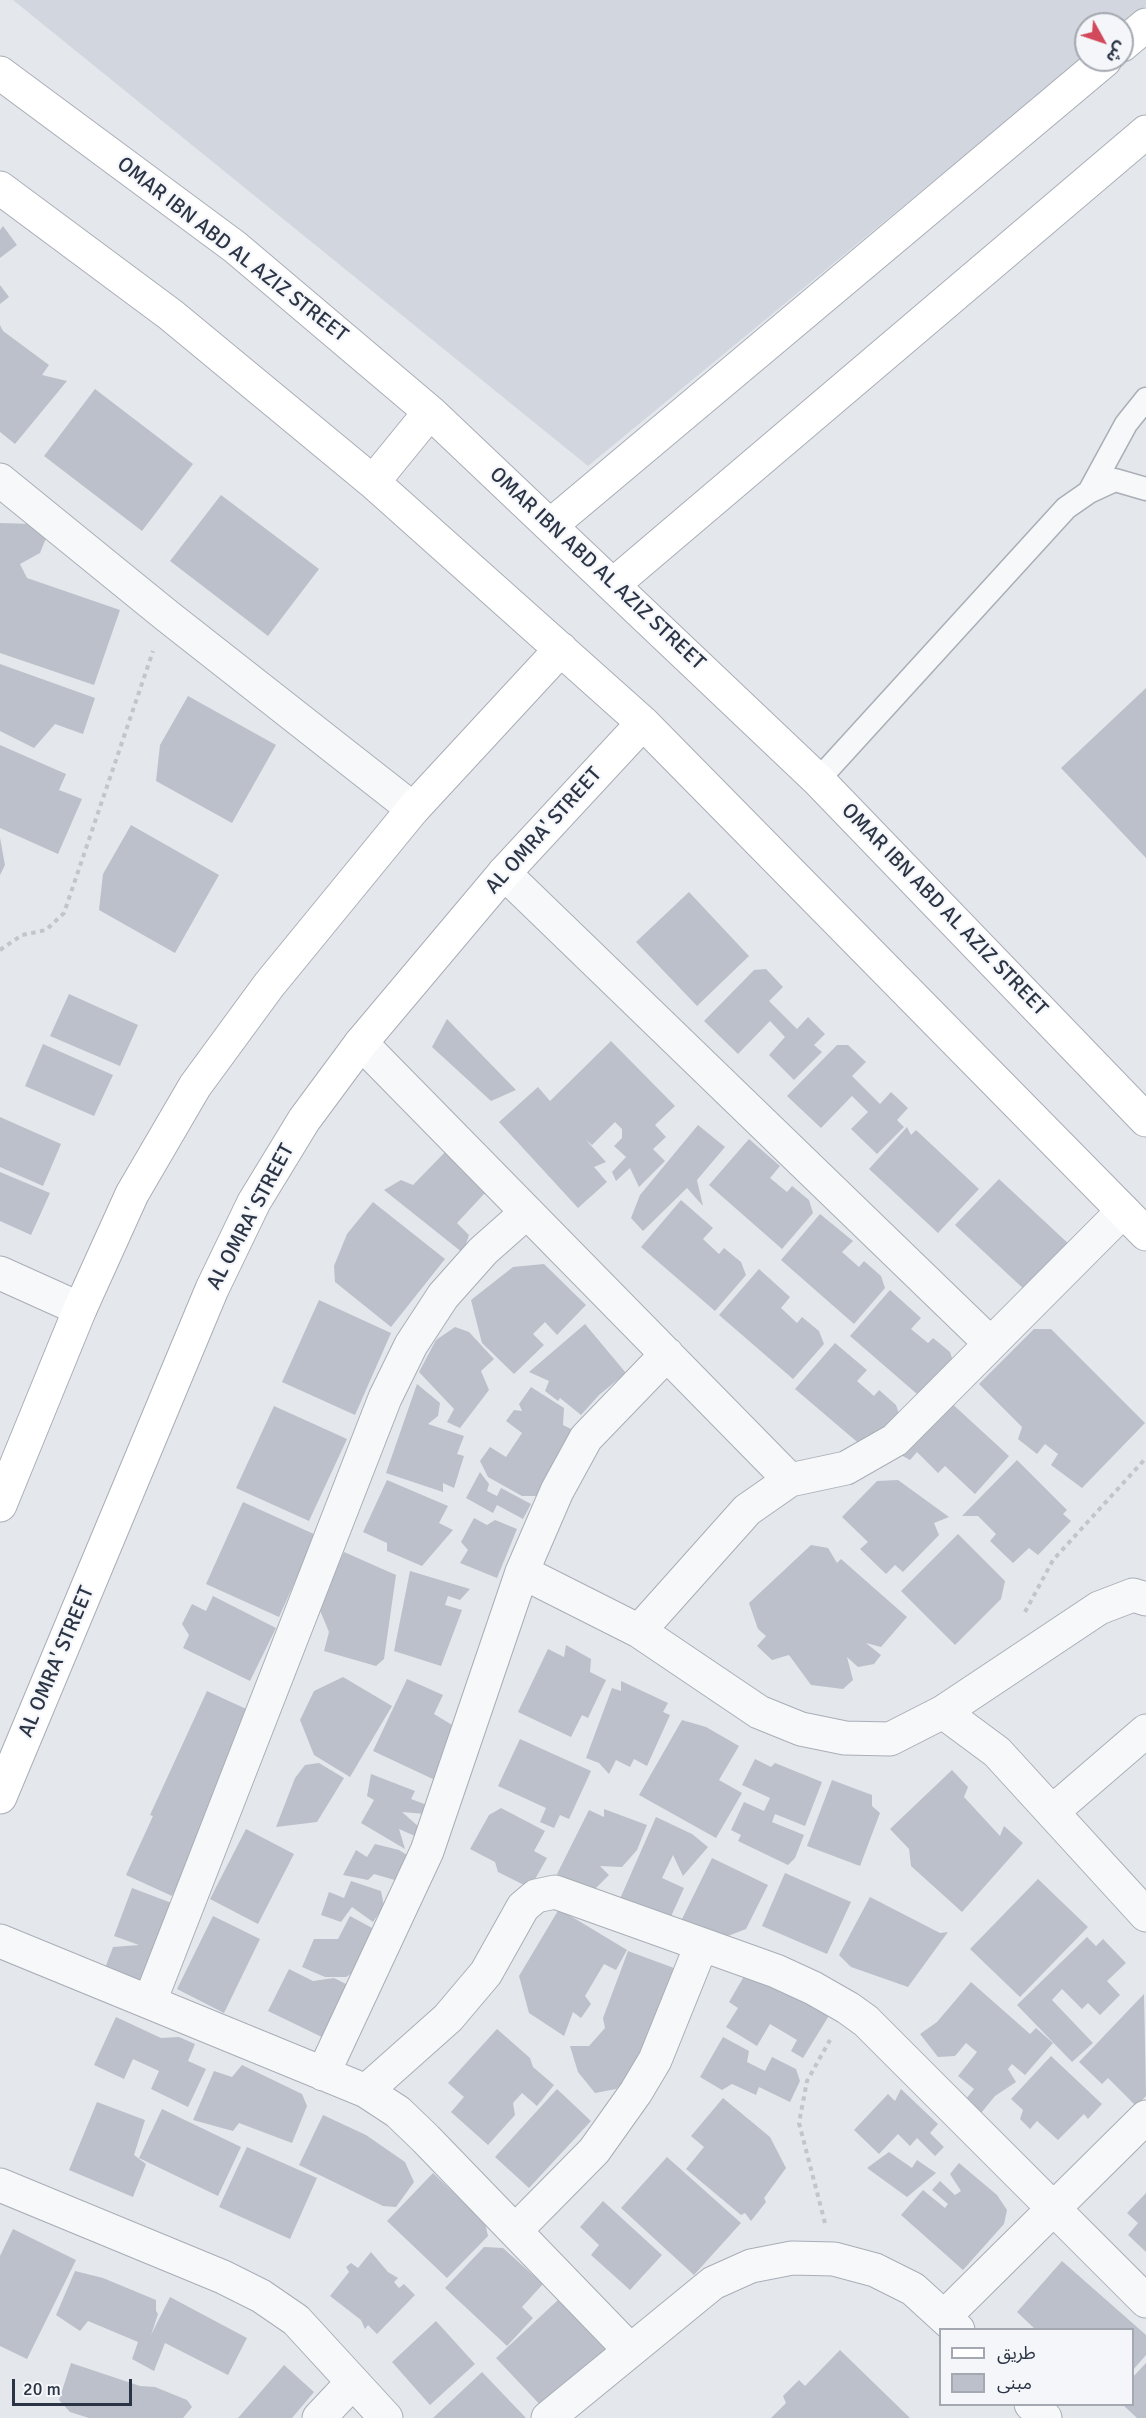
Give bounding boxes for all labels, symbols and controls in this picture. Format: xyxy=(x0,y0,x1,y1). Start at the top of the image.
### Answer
north arrow xyxy=(1074,12,1134,72)
text: ش xyxy=(1102,37,1131,67)
street label: OMAR IBN ABD AL AZIZ STREET xyxy=(112,152,352,348)
street label: OMAR IBN ABD AL AZIZ STREET xyxy=(484,462,710,676)
street label: AL OMRA' STREET xyxy=(481,763,607,899)
street label: OMAR IBN ABD AL AZIZ STREET xyxy=(836,798,1052,1022)
street label: AL OMRA' STREET xyxy=(202,1140,300,1294)
street label: AL OMRA' STREET xyxy=(14,1583,100,1741)
legend xyxy=(939,2328,1134,2406)
text: طريق xyxy=(997,2342,1036,2364)
scale bar xyxy=(15,2367,135,2405)
text: مبنى xyxy=(997,2372,1032,2394)
text: 20 m xyxy=(23,2378,61,2400)

